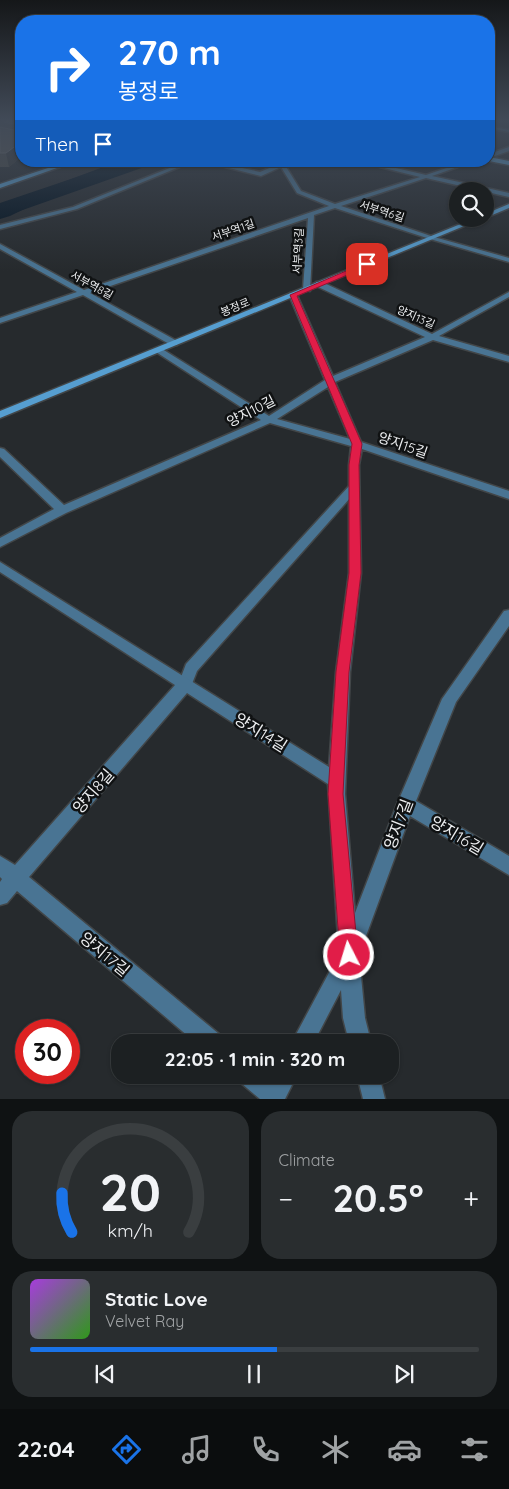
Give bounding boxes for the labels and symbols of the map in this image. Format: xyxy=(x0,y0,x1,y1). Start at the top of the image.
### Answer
street label: 서부역6길 xyxy=(358,197,406,225)
street label: 서부역1길 xyxy=(210,216,256,244)
street label: 서부역3길 xyxy=(290,228,306,274)
pin xyxy=(346,243,388,285)
street label: 서부역8길 xyxy=(68,268,116,302)
street label: 봉정로 xyxy=(218,295,252,319)
street label: 양지13길 xyxy=(395,302,437,332)
street label: 양지10길 xyxy=(224,391,278,431)
street label: 양지15길 xyxy=(376,428,430,462)
street label: 양지14길 xyxy=(231,708,291,756)
street label: 양지8길 xyxy=(68,765,118,817)
street label: 양지7길 xyxy=(379,796,417,852)
street label: 양지16길 xyxy=(427,811,487,859)
street label: 양지17길 xyxy=(76,928,134,980)
position arrow xyxy=(322,928,374,980)
speed limit sign: 30 xyxy=(15,1019,80,1084)

